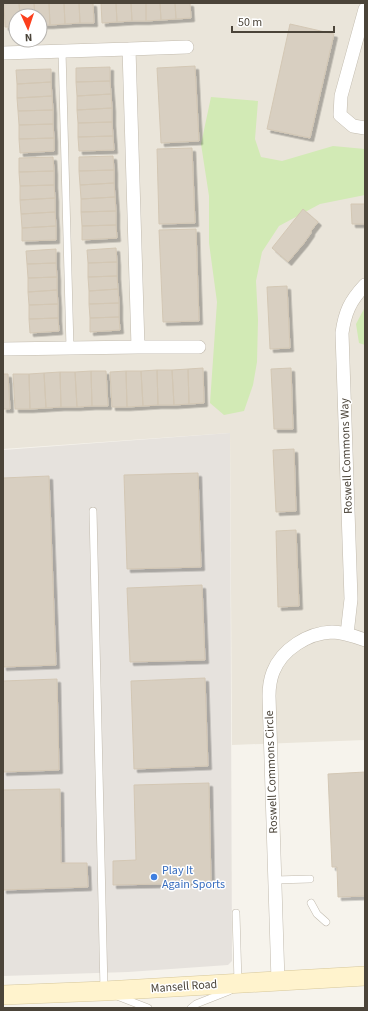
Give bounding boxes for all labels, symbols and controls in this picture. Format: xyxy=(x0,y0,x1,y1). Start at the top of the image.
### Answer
north arrow xyxy=(8,8,48,48)
scale bar xyxy=(232,8,334,34)
text: 50 m xyxy=(238,14,262,31)
text: N xyxy=(24,30,33,45)
street label: Roswell Commons Way xyxy=(336,397,357,514)
street label: Roswell Commons Circle xyxy=(261,710,282,834)
place label: Play It Again Sports xyxy=(162,862,225,893)
marker: Play It Again Sports xyxy=(149,872,159,882)
street label: Mansell Road xyxy=(150,976,218,997)

